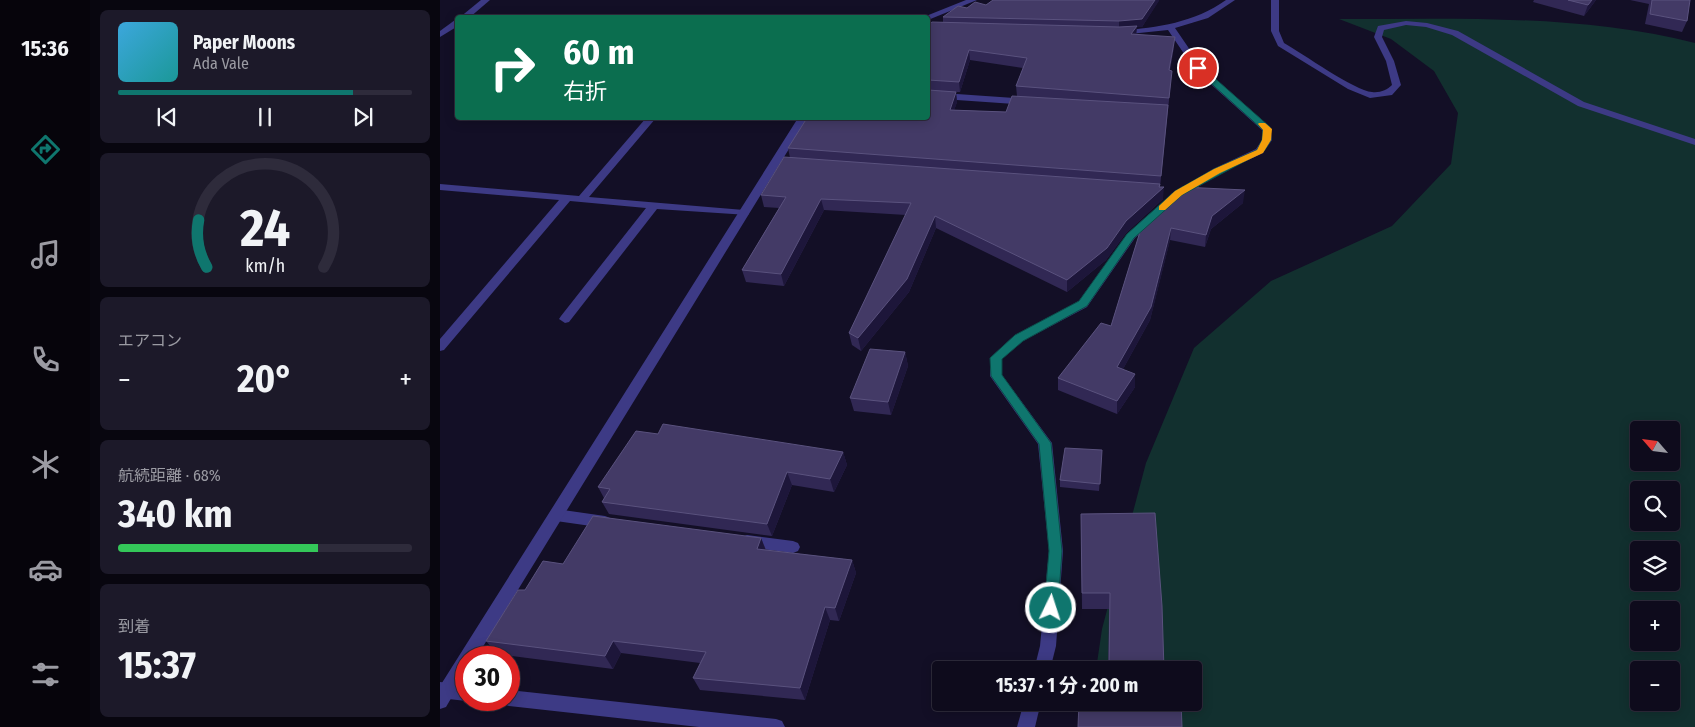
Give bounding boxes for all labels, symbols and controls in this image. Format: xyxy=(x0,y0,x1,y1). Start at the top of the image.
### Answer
text: Paper Moons xyxy=(193,31,295,54)
text: 60 m xyxy=(563,31,634,73)
text: 15:36 xyxy=(21,35,69,62)
icon: right xyxy=(480,35,545,100)
pin xyxy=(1177,47,1219,89)
text: Ada Vale xyxy=(193,54,249,73)
icon: arrive xyxy=(1184,54,1212,82)
text: 右折 xyxy=(563,78,607,105)
icon: previous xyxy=(153,103,181,131)
icon: pause xyxy=(251,103,279,131)
icon: next xyxy=(349,103,377,131)
icon: directions xyxy=(28,132,63,167)
text: 24 xyxy=(239,197,290,260)
icon: music xyxy=(28,237,63,272)
text: km/h xyxy=(245,255,285,277)
text: エアコン xyxy=(118,331,182,350)
icon: phone xyxy=(28,342,63,377)
text: 20° xyxy=(237,356,293,402)
text: − xyxy=(118,363,131,396)
text: + xyxy=(399,363,412,396)
north arrow xyxy=(1630,421,1680,471)
map controls xyxy=(1630,421,1680,711)
icon: climate xyxy=(28,447,63,482)
text: 航続距離 · 68% xyxy=(118,466,221,485)
button: search xyxy=(1630,481,1680,531)
text: 340 km xyxy=(118,491,232,537)
button: layers xyxy=(1630,541,1680,591)
icon: car xyxy=(28,552,63,587)
position arrow xyxy=(1024,581,1076,633)
button: + xyxy=(1630,601,1680,651)
text: 到着 xyxy=(118,617,150,636)
text: 15:37 xyxy=(118,642,196,688)
speed limit sign: 30 xyxy=(455,646,520,711)
icon: filters xyxy=(28,657,63,692)
button: − xyxy=(1630,661,1680,711)
text: 15:37 · 1 分 · 200 m xyxy=(996,674,1138,697)

